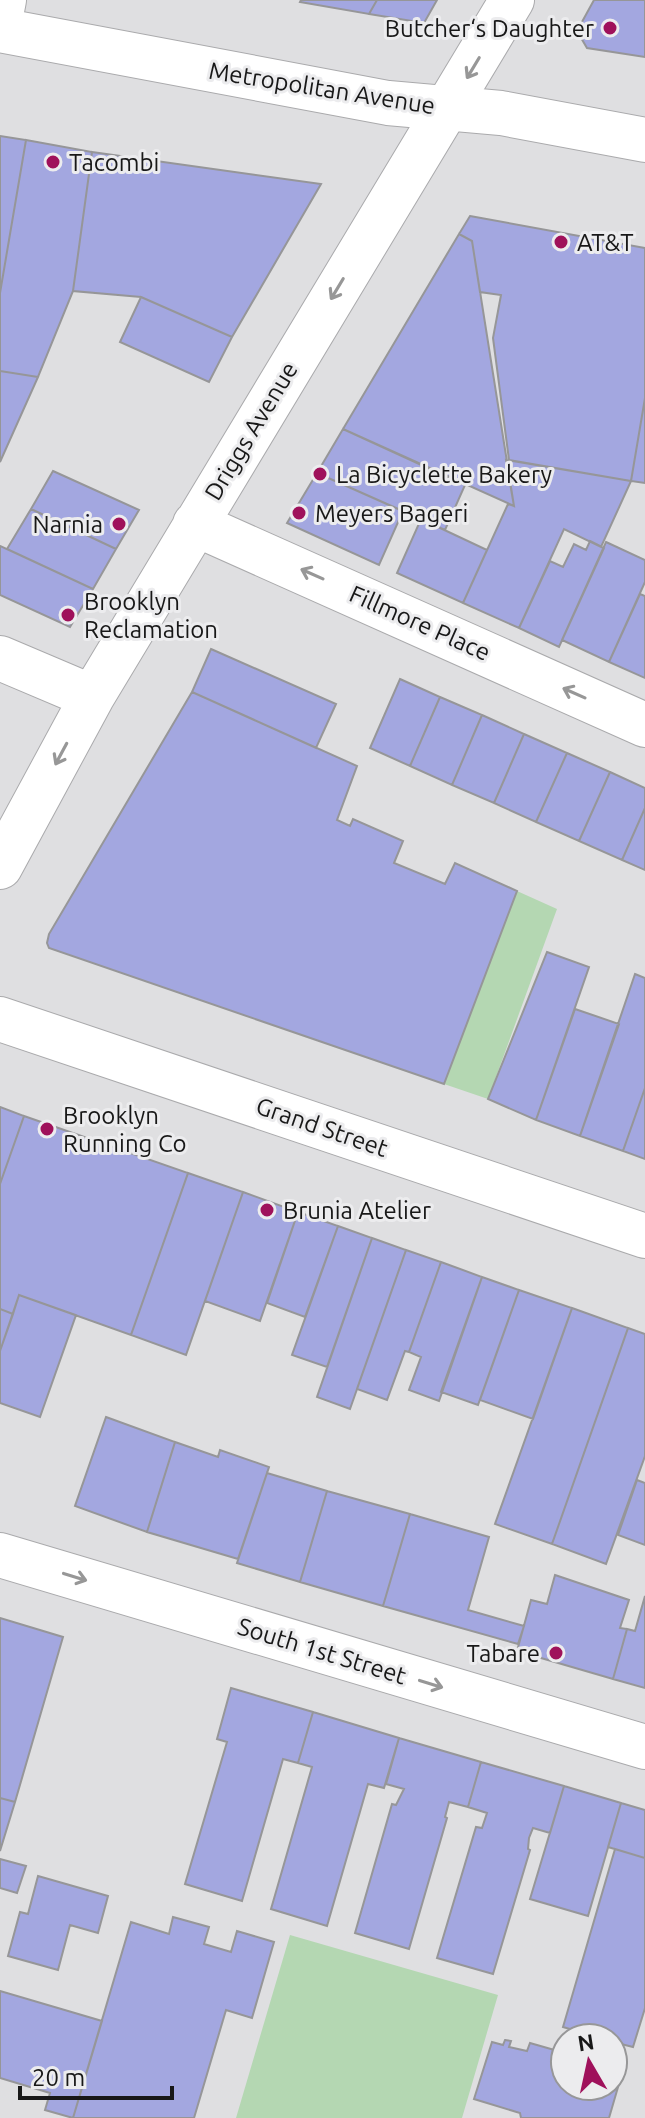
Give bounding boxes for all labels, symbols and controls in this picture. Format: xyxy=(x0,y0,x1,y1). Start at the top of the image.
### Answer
place label: Butcher‘s Daughter xyxy=(385,15,594,42)
marker: Butcher‘s Daughter xyxy=(601,19,619,37)
one-way arrow xyxy=(465,56,481,79)
street label: Metropolitan Avenue xyxy=(207,57,437,119)
place label: Tacombi xyxy=(69,149,159,176)
marker: Tacombi xyxy=(44,153,62,171)
place label: AT&T xyxy=(577,229,634,256)
marker: AT&T xyxy=(552,233,570,251)
one-way arrow xyxy=(329,277,345,300)
street label: Driggs Avenue xyxy=(199,357,303,505)
place label: La Bicyclette Bakery xyxy=(336,461,553,488)
marker: La Bicyclette Bakery xyxy=(311,465,329,483)
place label: Meyers Bageri xyxy=(315,500,468,527)
marker: Meyers Bageri xyxy=(290,504,308,522)
place label: Narnia xyxy=(33,511,103,538)
marker: Narnia xyxy=(110,515,128,533)
one-way arrow xyxy=(300,566,324,581)
street label: Fillmore Place xyxy=(346,580,494,666)
place label: Brooklyn Reclamation xyxy=(84,588,218,643)
marker: Brooklyn Reclamation xyxy=(59,606,77,624)
one-way arrow xyxy=(562,685,586,700)
one-way arrow xyxy=(53,741,69,765)
street label: Grand Street xyxy=(253,1092,392,1162)
place label: Brooklyn Running Co xyxy=(63,1102,187,1157)
marker: Brooklyn Running Co xyxy=(38,1120,56,1138)
place label: Brunia Atelier xyxy=(283,1197,431,1224)
marker: Brunia Atelier xyxy=(258,1201,276,1219)
one-way arrow xyxy=(61,1570,87,1585)
street label: South 1st Street xyxy=(234,1613,410,1690)
place label: Tabare xyxy=(467,1640,540,1667)
marker: Tabare xyxy=(547,1644,565,1662)
one-way arrow xyxy=(418,1677,444,1692)
north arrow xyxy=(549,2022,629,2102)
text: N xyxy=(576,2028,596,2055)
scale bar xyxy=(20,2050,172,2100)
text: 20 m xyxy=(32,2064,85,2091)

